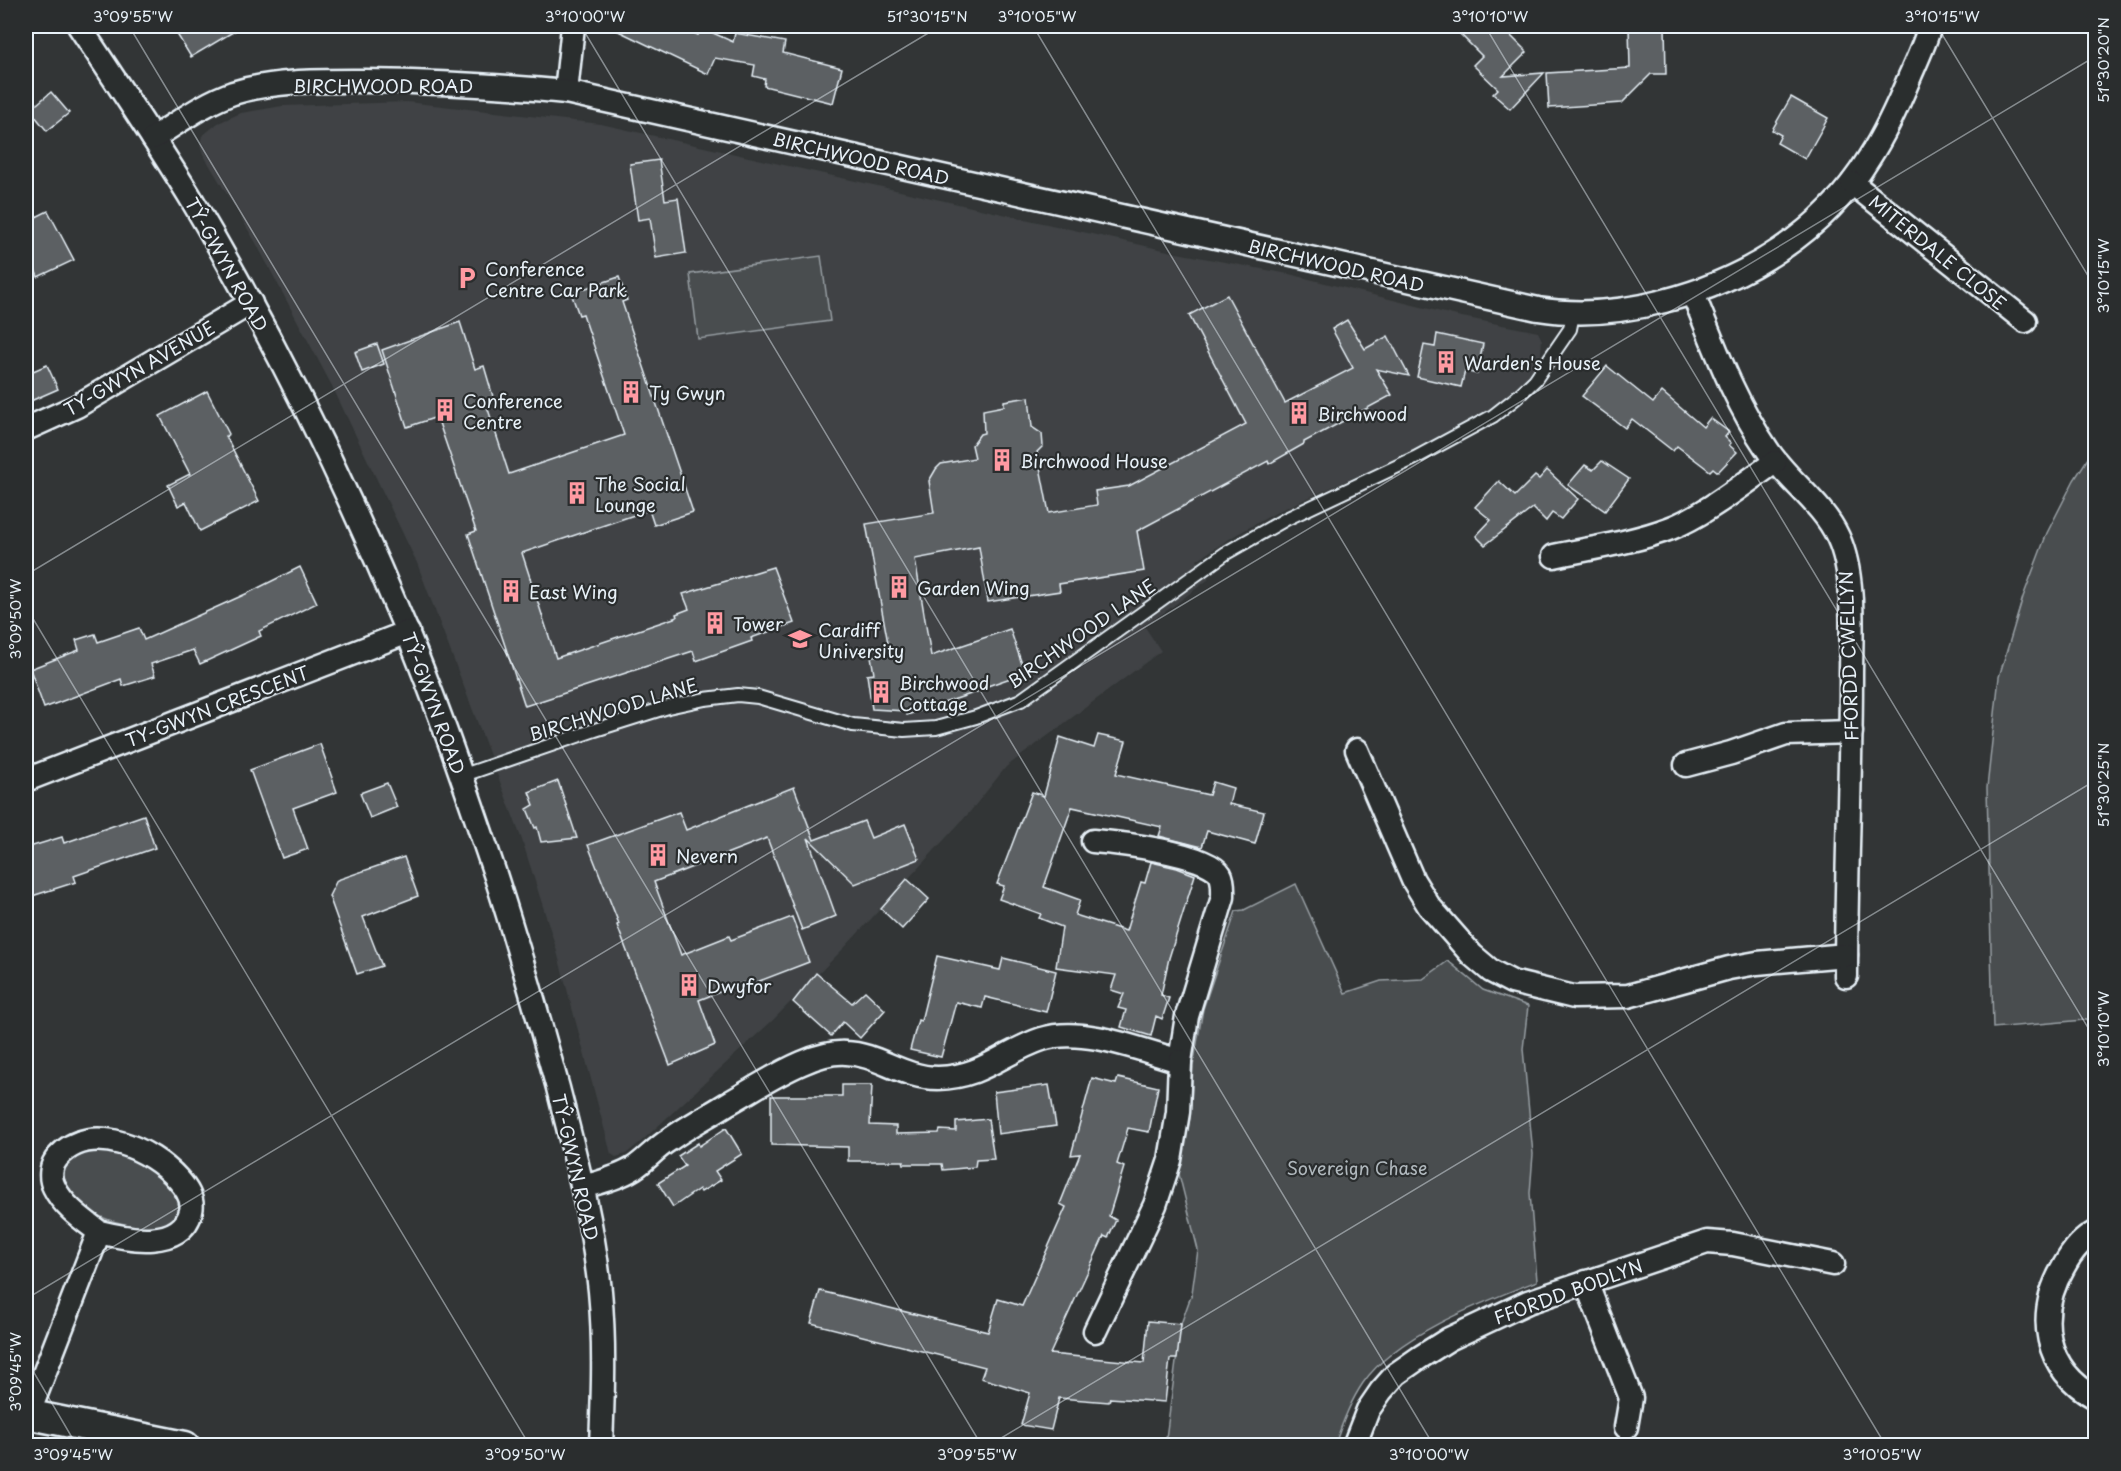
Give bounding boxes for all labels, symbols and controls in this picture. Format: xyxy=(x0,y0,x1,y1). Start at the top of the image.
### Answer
text: 3°09'55"W xyxy=(93,4,174,27)
text: 3°10'00"W xyxy=(545,4,626,27)
text: 51°30'15"N xyxy=(886,4,968,27)
text: 3°10'05"W xyxy=(998,4,1077,27)
text: 3°10'10"W xyxy=(1452,4,1529,27)
text: 3°10'15"W xyxy=(1904,4,1980,27)
text: 51°30'20"N xyxy=(2091,17,2114,103)
street label: BIRCHWOOD ROAD xyxy=(293,72,473,99)
street label: BIRCHWOOD ROAD xyxy=(770,125,952,191)
street label: MITERDALE CLOSE xyxy=(1863,188,2013,316)
street label: TŶ-GWYN ROAD xyxy=(179,192,275,336)
street label: BIRCHWOOD ROAD xyxy=(1245,232,1427,298)
text: 3°10'15"W xyxy=(2091,238,2114,314)
place label: Conference Centre Car Park xyxy=(485,255,627,303)
parking icon: Conference Centre Car Park xyxy=(454,265,480,291)
street label: TY-GWYN AVENUE xyxy=(58,314,220,422)
building icon: Warden's House xyxy=(1433,349,1459,375)
place label: Warden's House xyxy=(1464,349,1601,376)
building icon: Ty Gwyn xyxy=(618,379,644,405)
place label: Ty Gwyn xyxy=(649,379,726,406)
place label: Conference Centre xyxy=(463,387,563,435)
building icon: Conference Centre xyxy=(432,397,458,423)
building icon: Birchwood xyxy=(1286,400,1312,426)
place label: Birchwood xyxy=(1317,400,1407,427)
building icon: Birchwood House xyxy=(989,447,1015,473)
place label: Birchwood House xyxy=(1020,447,1168,474)
place label: The Social Lounge xyxy=(595,470,686,518)
building icon: The Social Lounge xyxy=(564,480,590,506)
street label: FFORDD CWELLYN xyxy=(1832,570,1864,742)
street label: BIRCHWOOD LANE xyxy=(1001,572,1161,694)
building icon: Garden Wing xyxy=(886,574,912,600)
place label: Garden Wing xyxy=(917,574,1030,601)
text: 3°09'50"W xyxy=(3,578,26,659)
building icon: East Wing xyxy=(498,578,524,604)
place label: East Wing xyxy=(529,578,618,605)
building icon: Tower xyxy=(702,610,728,636)
place label: Tower xyxy=(733,610,784,637)
place label: Cardiff University xyxy=(818,616,904,664)
school or university icon: Cardiff University xyxy=(787,626,813,652)
street label: TŶ-GWYN ROAD xyxy=(396,628,472,778)
street label: TY-GWYN CRESCENT xyxy=(121,658,313,753)
place label: Birchwood Cottage xyxy=(899,669,989,717)
street label: BIRCHWOOD LANE xyxy=(525,670,701,748)
building icon: Birchwood Cottage xyxy=(868,679,894,705)
text: 51°30'25"N xyxy=(2091,743,2114,827)
building icon: Nevern xyxy=(645,842,671,868)
place label: Nevern xyxy=(676,842,738,869)
building icon: Dwyfor xyxy=(676,972,702,998)
place label: Dwyfor xyxy=(707,972,772,999)
text: 3°10'10"W xyxy=(2091,990,2114,1067)
street label: TŶ-GWYN ROAD xyxy=(546,1091,606,1243)
park label: Sovereign Chase xyxy=(1286,1154,1428,1181)
street label: FFORDD BODLYN xyxy=(1490,1252,1646,1330)
text: 3°09'45"W xyxy=(3,1332,26,1412)
text: 3°09'45"W xyxy=(33,1442,113,1465)
text: 3°09'50"W xyxy=(485,1442,566,1465)
text: 3°09'55"W xyxy=(937,1442,1018,1465)
text: 3°10'00"W xyxy=(1389,1442,1470,1465)
text: 3°10'05"W xyxy=(1843,1442,1922,1465)

